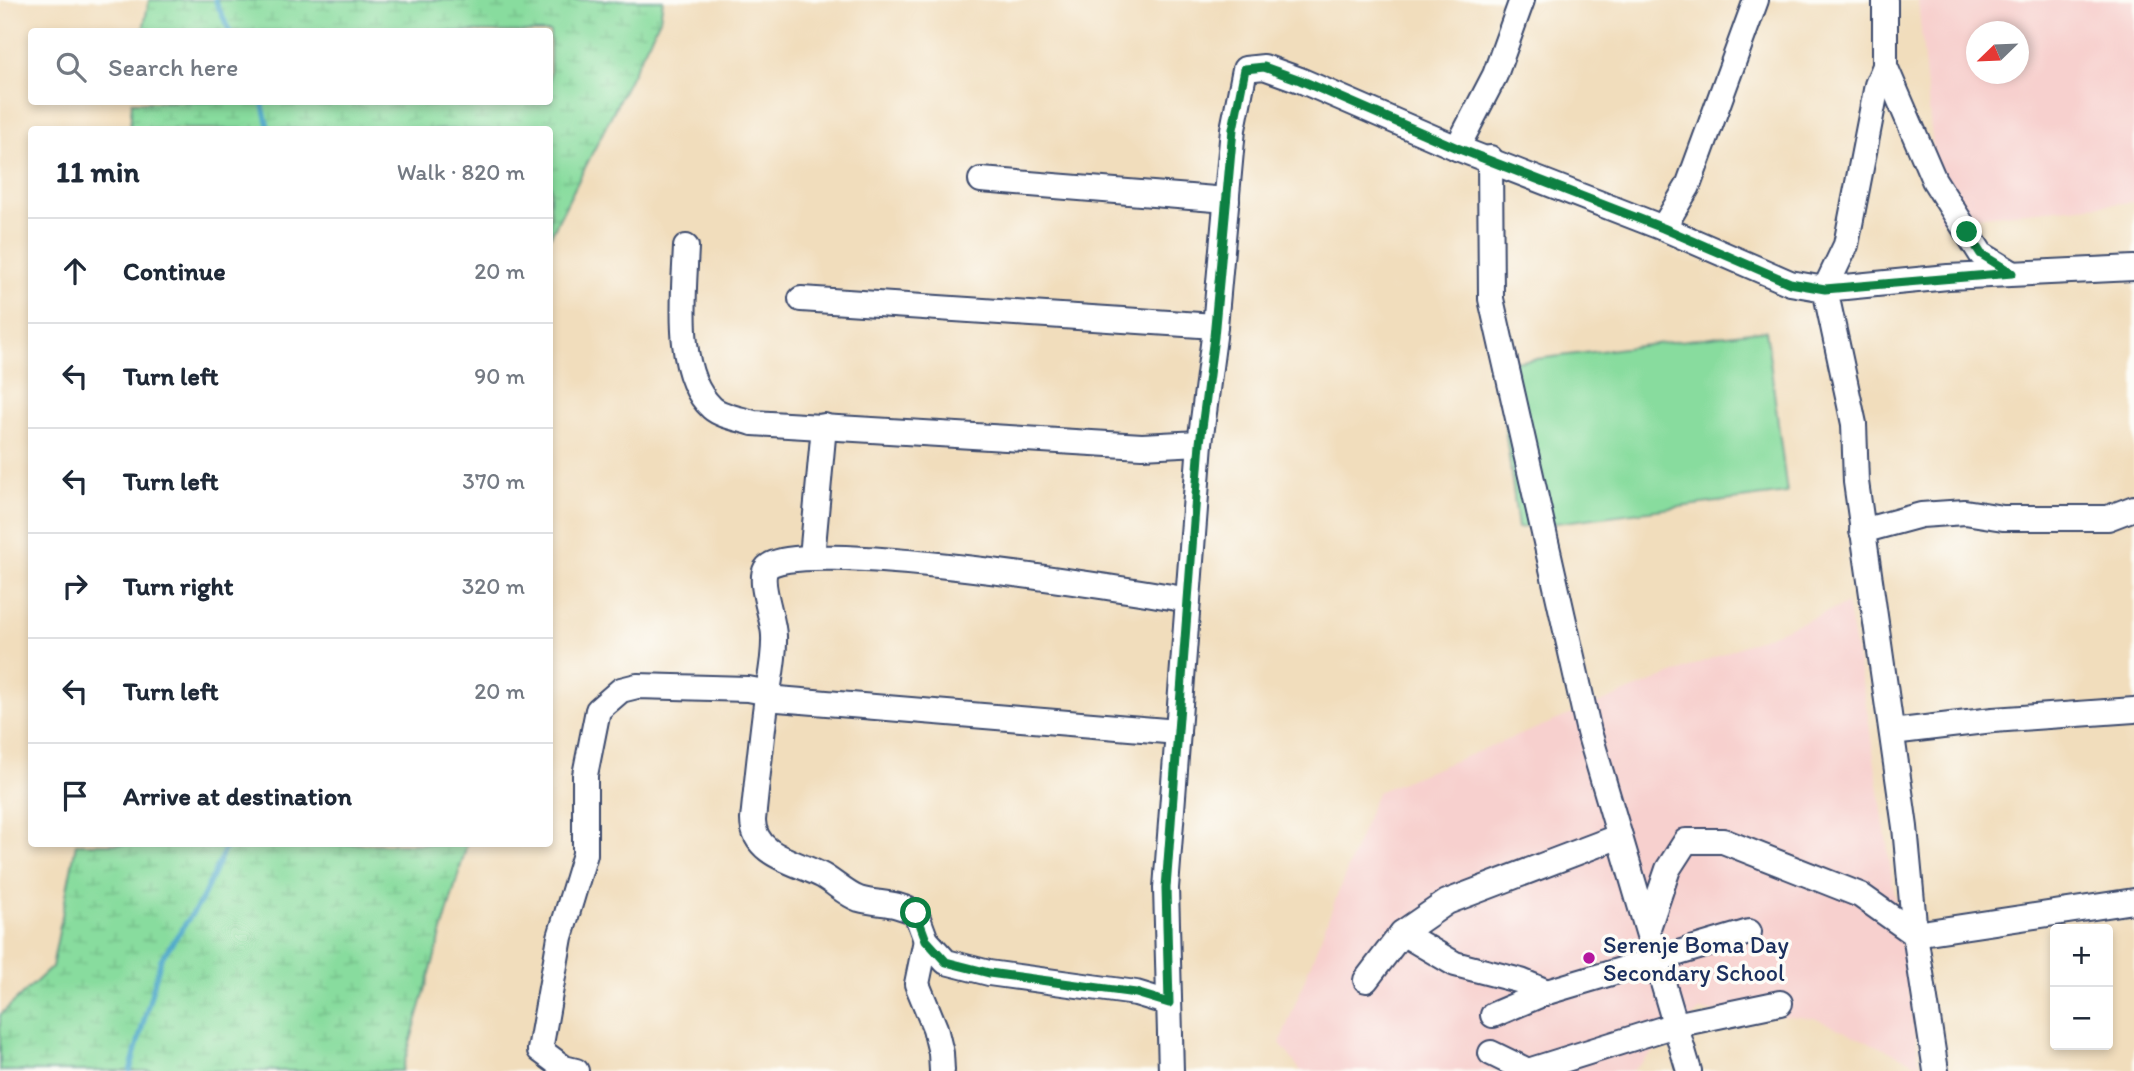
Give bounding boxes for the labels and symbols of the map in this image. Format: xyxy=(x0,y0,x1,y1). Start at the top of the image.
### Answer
north arrow xyxy=(1966,21,2029,84)
route end xyxy=(1951,216,1982,247)
route start xyxy=(900,897,931,928)
place label: Serenje Boma Day Secondary School xyxy=(1603,930,1789,987)
marker: Serenje Boma Day Secondary School xyxy=(1581,950,1597,966)

